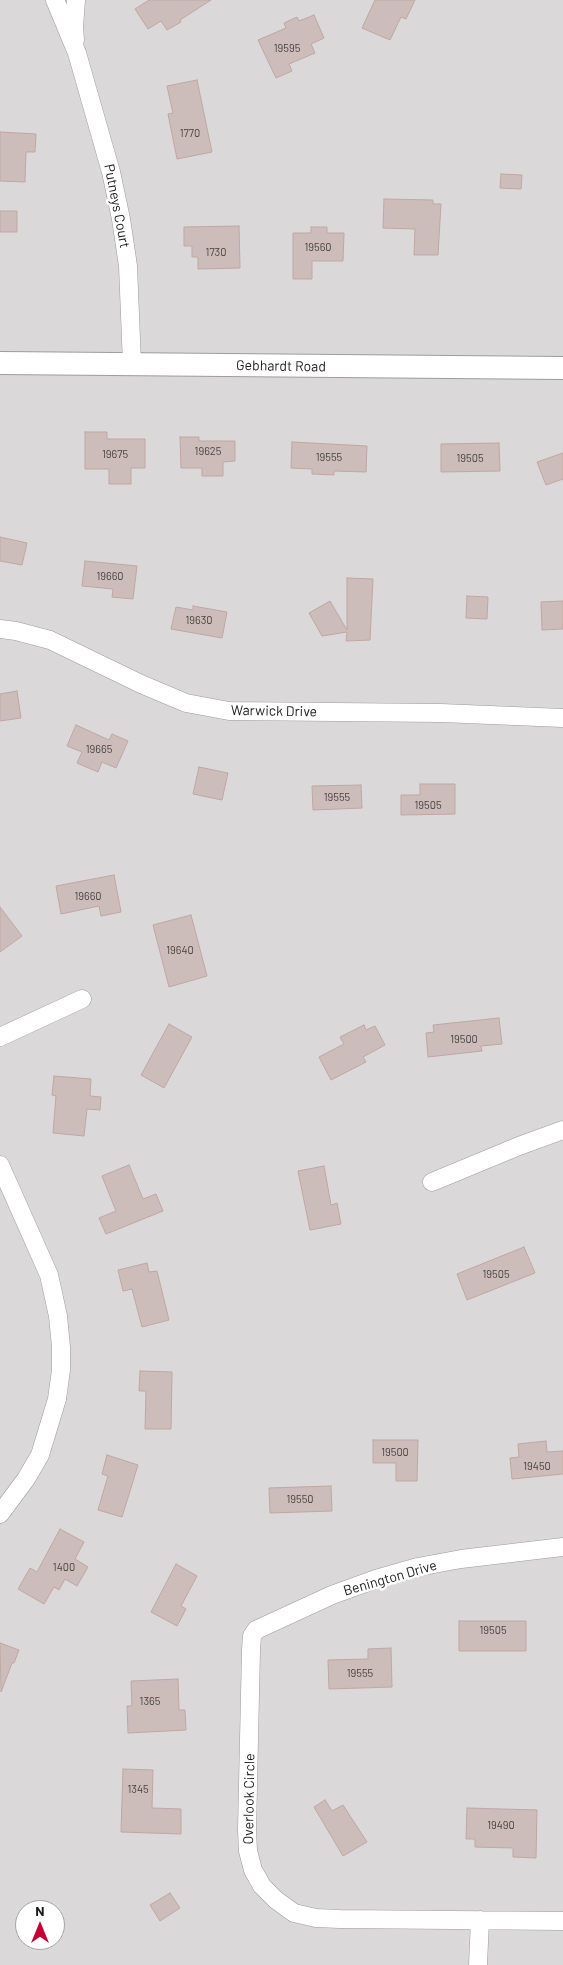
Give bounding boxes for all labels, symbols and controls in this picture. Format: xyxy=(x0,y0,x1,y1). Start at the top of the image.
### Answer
house number: 19595 xyxy=(274,41,300,55)
house number: 1770 xyxy=(180,126,200,140)
street label: Putneys Court xyxy=(101,163,133,249)
house number: 19560 xyxy=(304,240,332,254)
house number: 1730 xyxy=(206,245,226,259)
street label: Gebhardt Road xyxy=(236,357,326,375)
house number: 19625 xyxy=(195,444,221,458)
house number: 19675 xyxy=(102,447,128,461)
house number: 19555 xyxy=(316,450,342,464)
house number: 19505 xyxy=(456,451,484,465)
house number: 19660 xyxy=(96,569,124,583)
house number: 19630 xyxy=(185,613,213,627)
street label: Warwick Drive xyxy=(231,702,317,720)
house number: 19665 xyxy=(86,742,112,756)
house number: 19555 xyxy=(324,790,350,804)
house number: 19505 xyxy=(414,798,442,812)
house number: 19660 xyxy=(74,889,102,903)
house number: 19640 xyxy=(166,943,194,957)
house number: 19500 xyxy=(450,1032,478,1046)
house number: 19505 xyxy=(482,1267,510,1281)
house number: 19500 xyxy=(381,1445,409,1459)
house number: 19450 xyxy=(523,1459,551,1473)
house number: 19550 xyxy=(286,1492,314,1506)
street label: Benington Drive xyxy=(341,1557,439,1599)
house number: 1400 xyxy=(53,1560,75,1574)
house number: 19505 xyxy=(479,1623,507,1637)
house number: 19555 xyxy=(347,1666,373,1680)
house number: 1365 xyxy=(140,1694,160,1708)
street label: Overlook Circle xyxy=(240,1753,258,1845)
house number: 1345 xyxy=(127,1782,149,1796)
house number: 19490 xyxy=(487,1818,515,1832)
north arrow xyxy=(15,1900,65,1950)
text: N xyxy=(35,1902,45,1919)

